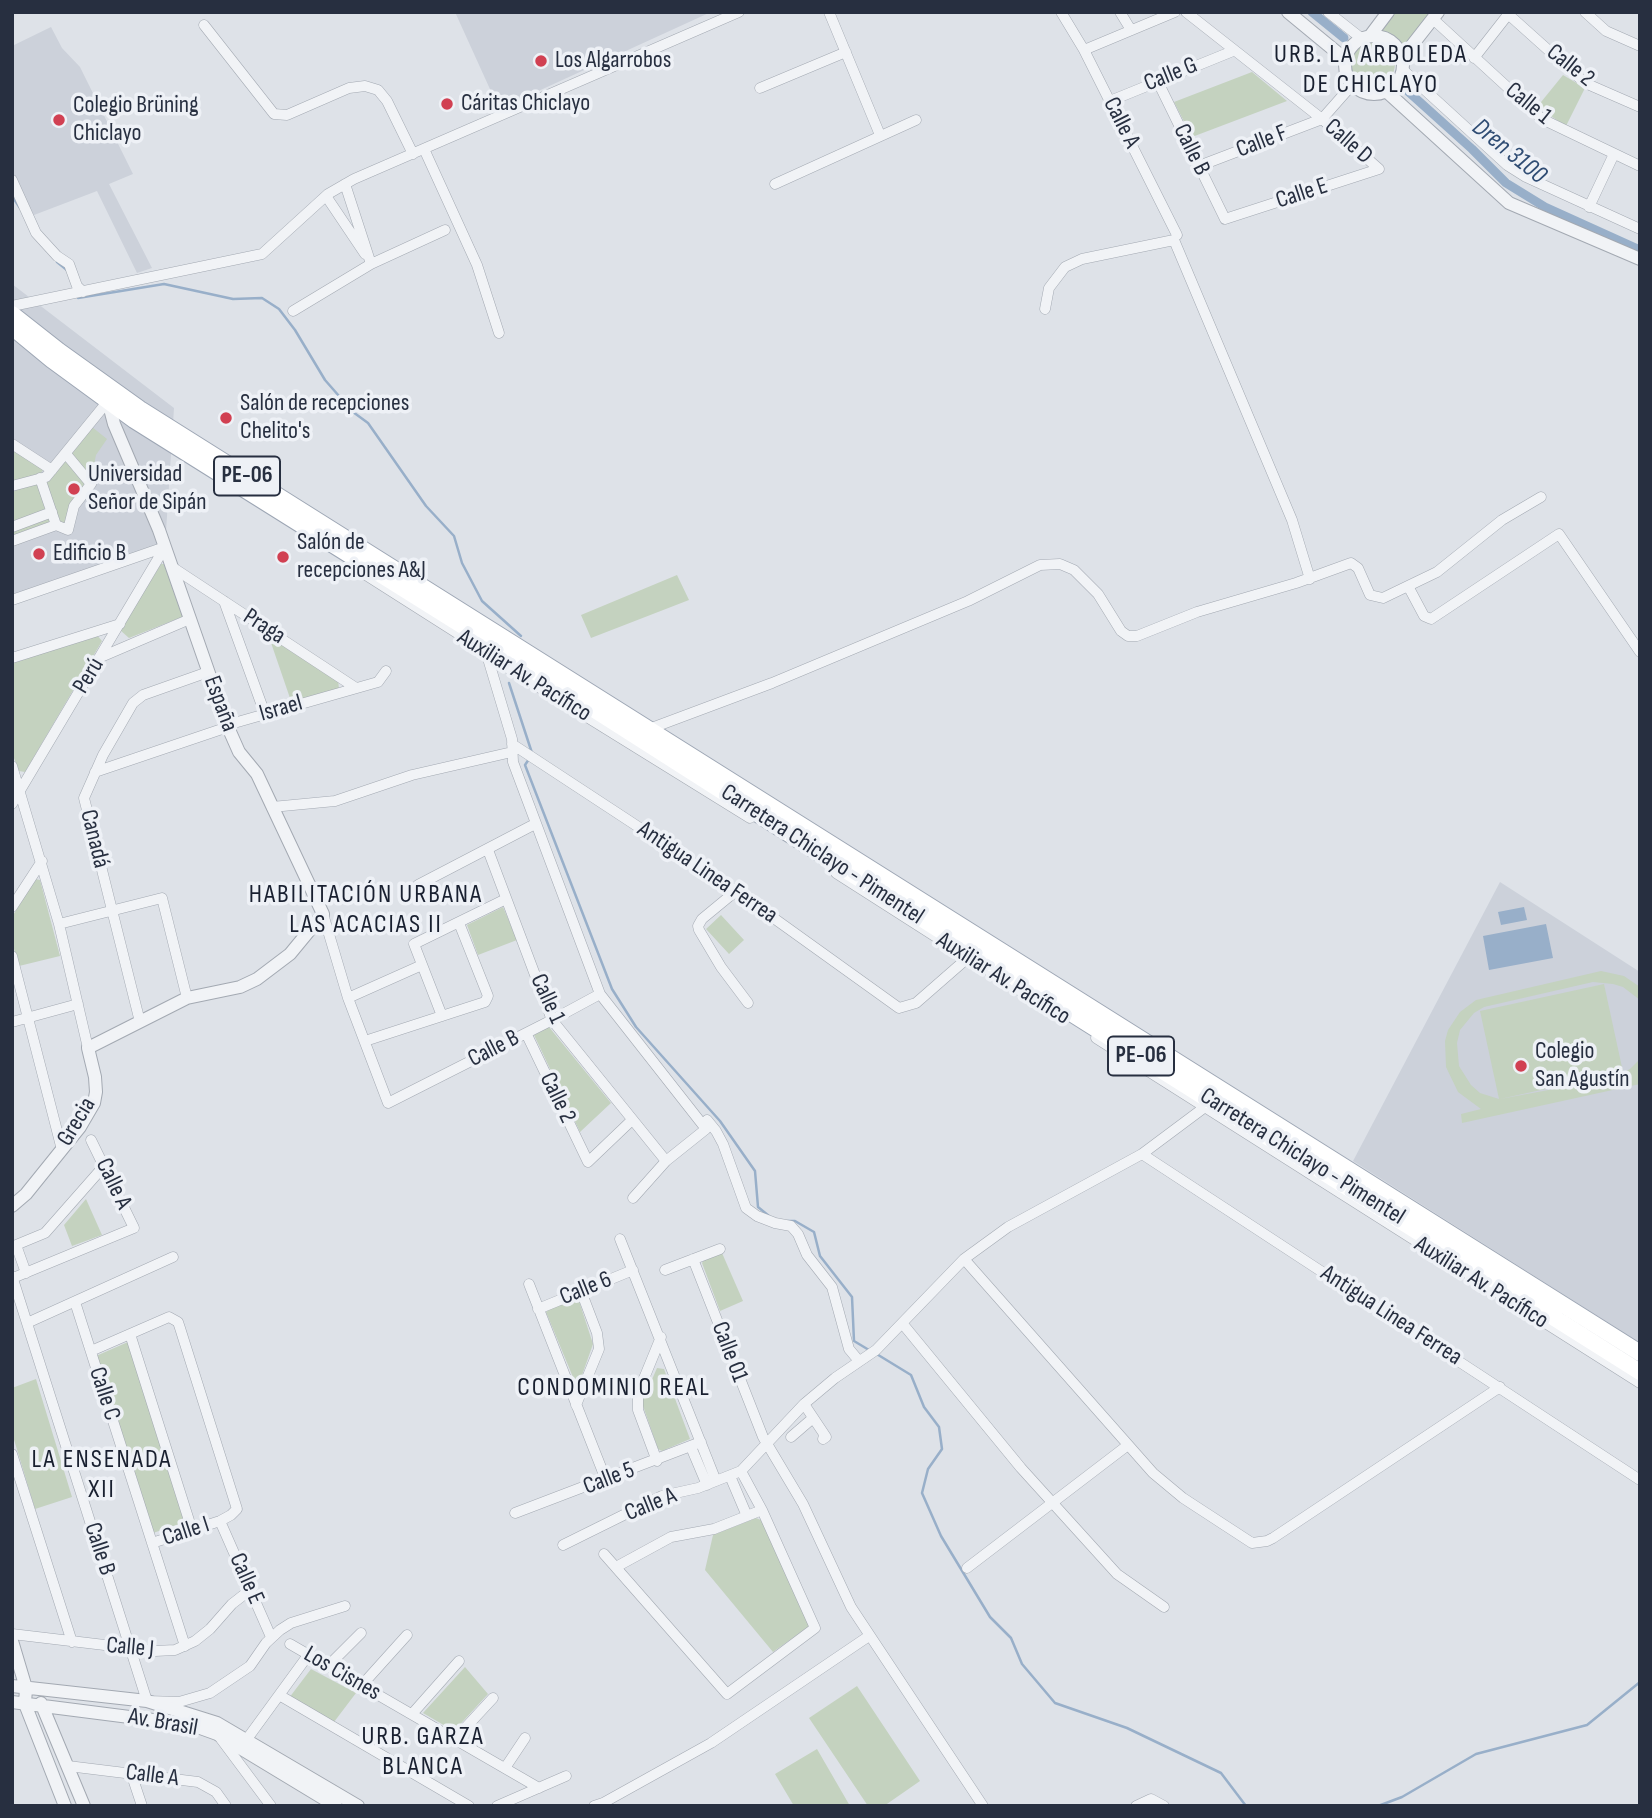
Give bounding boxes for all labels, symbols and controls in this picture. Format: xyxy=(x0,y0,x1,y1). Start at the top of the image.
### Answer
street label: Calle 2 xyxy=(1540,38,1600,94)
district label: URB. LA ARBOLEDA DE CHICLAYO xyxy=(1276,39,1466,100)
place label: Los Algarrobos xyxy=(555,47,671,75)
street label: Calle G xyxy=(1140,51,1202,99)
marker: Los Algarrobos xyxy=(533,53,549,69)
street label: Calle 1 xyxy=(1499,77,1557,131)
place label: Cáritas Chiclayo xyxy=(461,90,590,118)
place label: Colegio Brüning Chiclayo xyxy=(73,92,198,148)
street label: Calle A xyxy=(1096,93,1146,153)
marker: Cáritas Chiclayo xyxy=(439,96,455,112)
marker: Colegio Brüning Chiclayo xyxy=(51,112,67,128)
water label: Dren 3100 xyxy=(1465,112,1553,192)
street label: Calle D xyxy=(1318,113,1378,171)
street label: Calle F xyxy=(1232,119,1292,165)
street label: Calle B xyxy=(1166,120,1216,180)
street label: Calle E xyxy=(1272,172,1332,216)
place label: Salón de recepciones Chelito's xyxy=(240,390,409,446)
marker: Salón de recepciones Chelito's xyxy=(218,410,234,426)
road number: PE-06 xyxy=(214,456,280,496)
place label: Universidad Señor de Sipán xyxy=(88,461,206,517)
marker: Universidad Señor de Sipán xyxy=(66,481,82,497)
place label: Salón de recepciones A&J xyxy=(297,529,426,585)
place label: Edificio B xyxy=(53,540,126,568)
marker: Edificio B xyxy=(31,546,47,562)
marker: Salón de recepciones A&J xyxy=(275,549,291,565)
street label: Praga xyxy=(238,603,290,651)
street label: Auxiliar Av. Pacífico xyxy=(452,623,596,729)
street label: Perú xyxy=(67,653,111,699)
street label: España xyxy=(197,672,243,736)
street label: Israel xyxy=(256,689,306,729)
street label: Carretera Chiclayo - Pimentel xyxy=(715,779,929,931)
street label: Canadá xyxy=(73,807,115,871)
street label: Antigua Linea Ferrea xyxy=(632,816,782,930)
district label: HABILITACIÓN URBANA LAS ACACIAS II xyxy=(251,879,481,940)
street label: Auxiliar Av. Pacífico xyxy=(931,926,1075,1032)
street label: Calle 1 xyxy=(523,970,571,1028)
street label: Calle B xyxy=(464,1024,524,1074)
road number: PE-06 xyxy=(1108,1036,1174,1076)
place label: Colegio San Agustín xyxy=(1535,1038,1629,1094)
marker: Colegio San Agustín xyxy=(1513,1058,1529,1074)
street label: Calle 2 xyxy=(532,1068,582,1128)
street label: Carretera Chiclayo - Pimentel xyxy=(1194,1082,1410,1232)
street label: Grecia xyxy=(51,1093,103,1151)
street label: Calle A xyxy=(88,1154,138,1214)
street label: Auxiliar Av. Pacífico xyxy=(1409,1230,1553,1336)
street label: Antigua Linea Ferrea xyxy=(1315,1260,1467,1372)
street label: Calle 6 xyxy=(556,1266,616,1312)
street label: Calle 01 xyxy=(704,1318,754,1386)
street label: Calle C xyxy=(82,1364,126,1424)
district label: CONDOMINIO REAL xyxy=(519,1372,709,1404)
district label: LA ENSENADA XII xyxy=(33,1444,171,1506)
street label: Calle 5 xyxy=(579,1456,639,1502)
street label: Calle A xyxy=(621,1482,681,1528)
street label: Calle I xyxy=(159,1511,213,1553)
street label: Calle B xyxy=(77,1519,121,1579)
street label: Calle E xyxy=(222,1549,270,1609)
street label: Calle J xyxy=(105,1632,155,1664)
street label: Los Cisnes xyxy=(298,1640,386,1708)
street label: Av. Brasil xyxy=(126,1703,200,1743)
district label: URB. GARZA BLANCA xyxy=(363,1721,483,1782)
street label: Calle A xyxy=(124,1758,180,1794)

